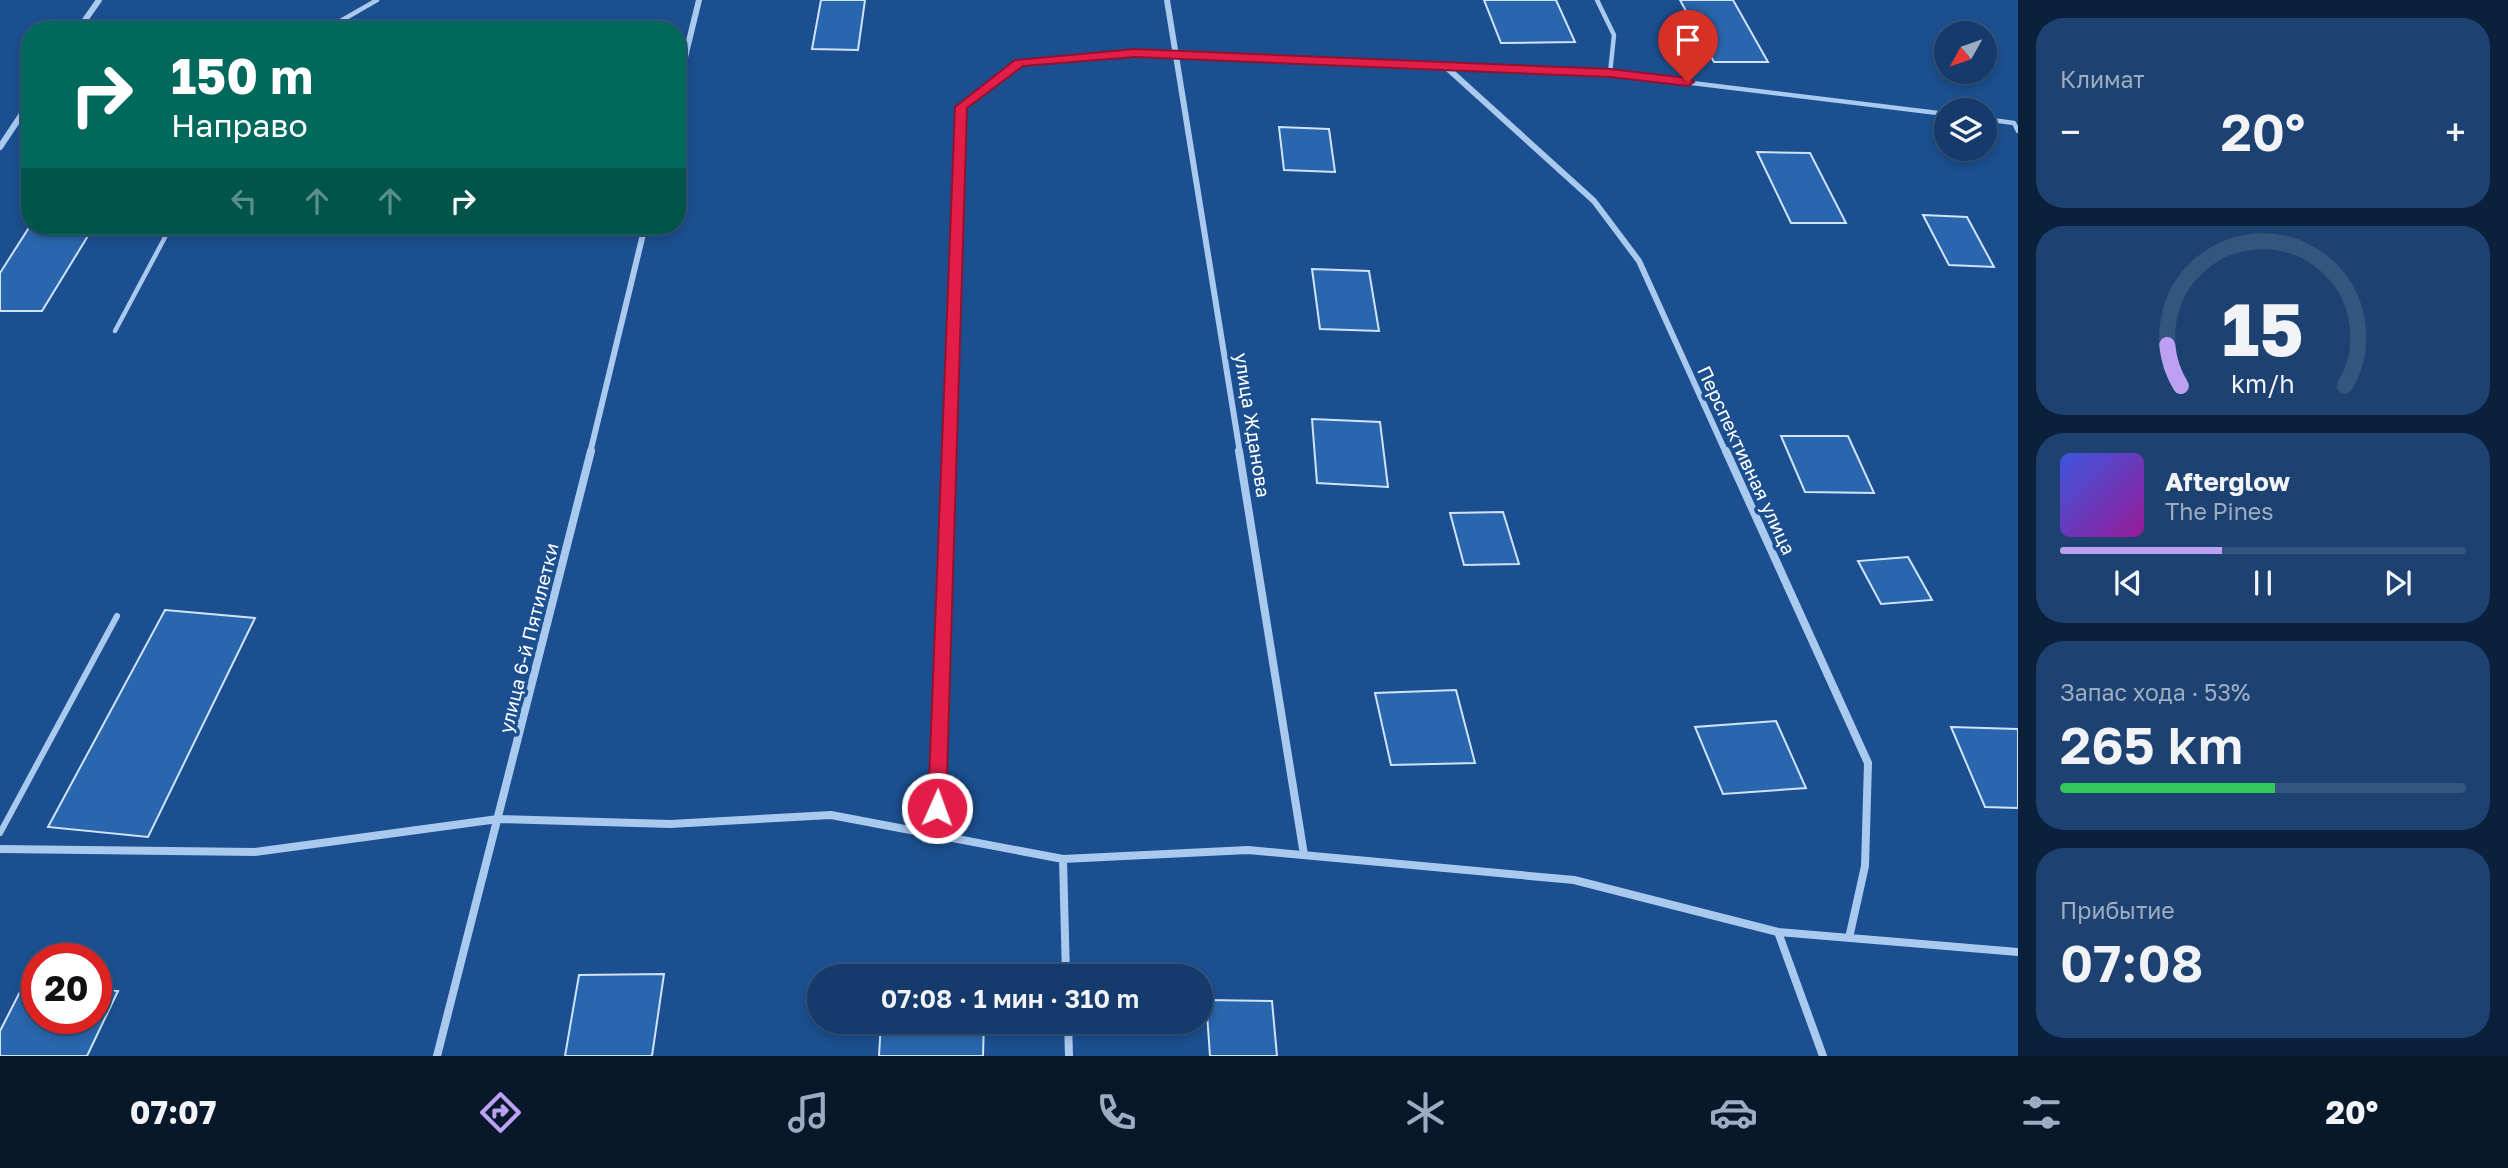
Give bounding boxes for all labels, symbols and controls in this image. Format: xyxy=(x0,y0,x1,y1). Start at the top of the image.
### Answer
pin xyxy=(1658,10,1718,82)
icon: arrive xyxy=(1669,21,1707,59)
north arrow xyxy=(1934,21,1997,84)
map controls xyxy=(1934,21,1997,161)
text: 150 m xyxy=(171,46,313,105)
icon: right xyxy=(56,49,147,140)
text: Климат xyxy=(2060,65,2145,93)
button: layers xyxy=(1934,98,1997,161)
text: 20° xyxy=(2221,100,2305,162)
text: Направо xyxy=(171,106,308,144)
text: − xyxy=(2060,109,2081,154)
text: + xyxy=(2445,109,2466,154)
icon: left xyxy=(225,182,263,220)
icon: ahead xyxy=(298,182,336,220)
icon: ahead xyxy=(371,182,409,220)
icon: right xyxy=(444,182,482,220)
text: 15 xyxy=(2222,286,2304,373)
street label: улица Жданова xyxy=(1230,351,1276,499)
street label: Перспективная улица xyxy=(1693,362,1801,558)
text: km/h xyxy=(2231,368,2295,399)
text: Afterglow xyxy=(2165,466,2290,497)
text: The Pines xyxy=(2165,497,2273,525)
street label: улица 6-й Пятилетки xyxy=(493,541,563,735)
icon: previous xyxy=(2109,564,2147,602)
icon: pause xyxy=(2244,564,2282,602)
icon: next xyxy=(2379,564,2417,602)
text: Запас хода · 53% xyxy=(2060,678,2250,706)
text: 265 km xyxy=(2060,713,2243,775)
position arrow xyxy=(900,771,974,845)
text: Прибытие xyxy=(2060,896,2175,924)
text: 07:08 xyxy=(2060,931,2203,993)
speed limit sign: 20 xyxy=(21,943,112,1034)
text: 07:08 · 1 мин · 310 m xyxy=(881,983,1139,1014)
icon: directions xyxy=(476,1088,525,1137)
icon: music xyxy=(784,1088,833,1137)
icon: phone xyxy=(1092,1088,1141,1137)
icon: climate xyxy=(1401,1088,1450,1137)
icon: car xyxy=(1709,1088,1758,1137)
icon: filters xyxy=(2017,1088,2066,1137)
text: 07:07 xyxy=(130,1093,216,1131)
text: 20° xyxy=(2325,1093,2378,1131)

